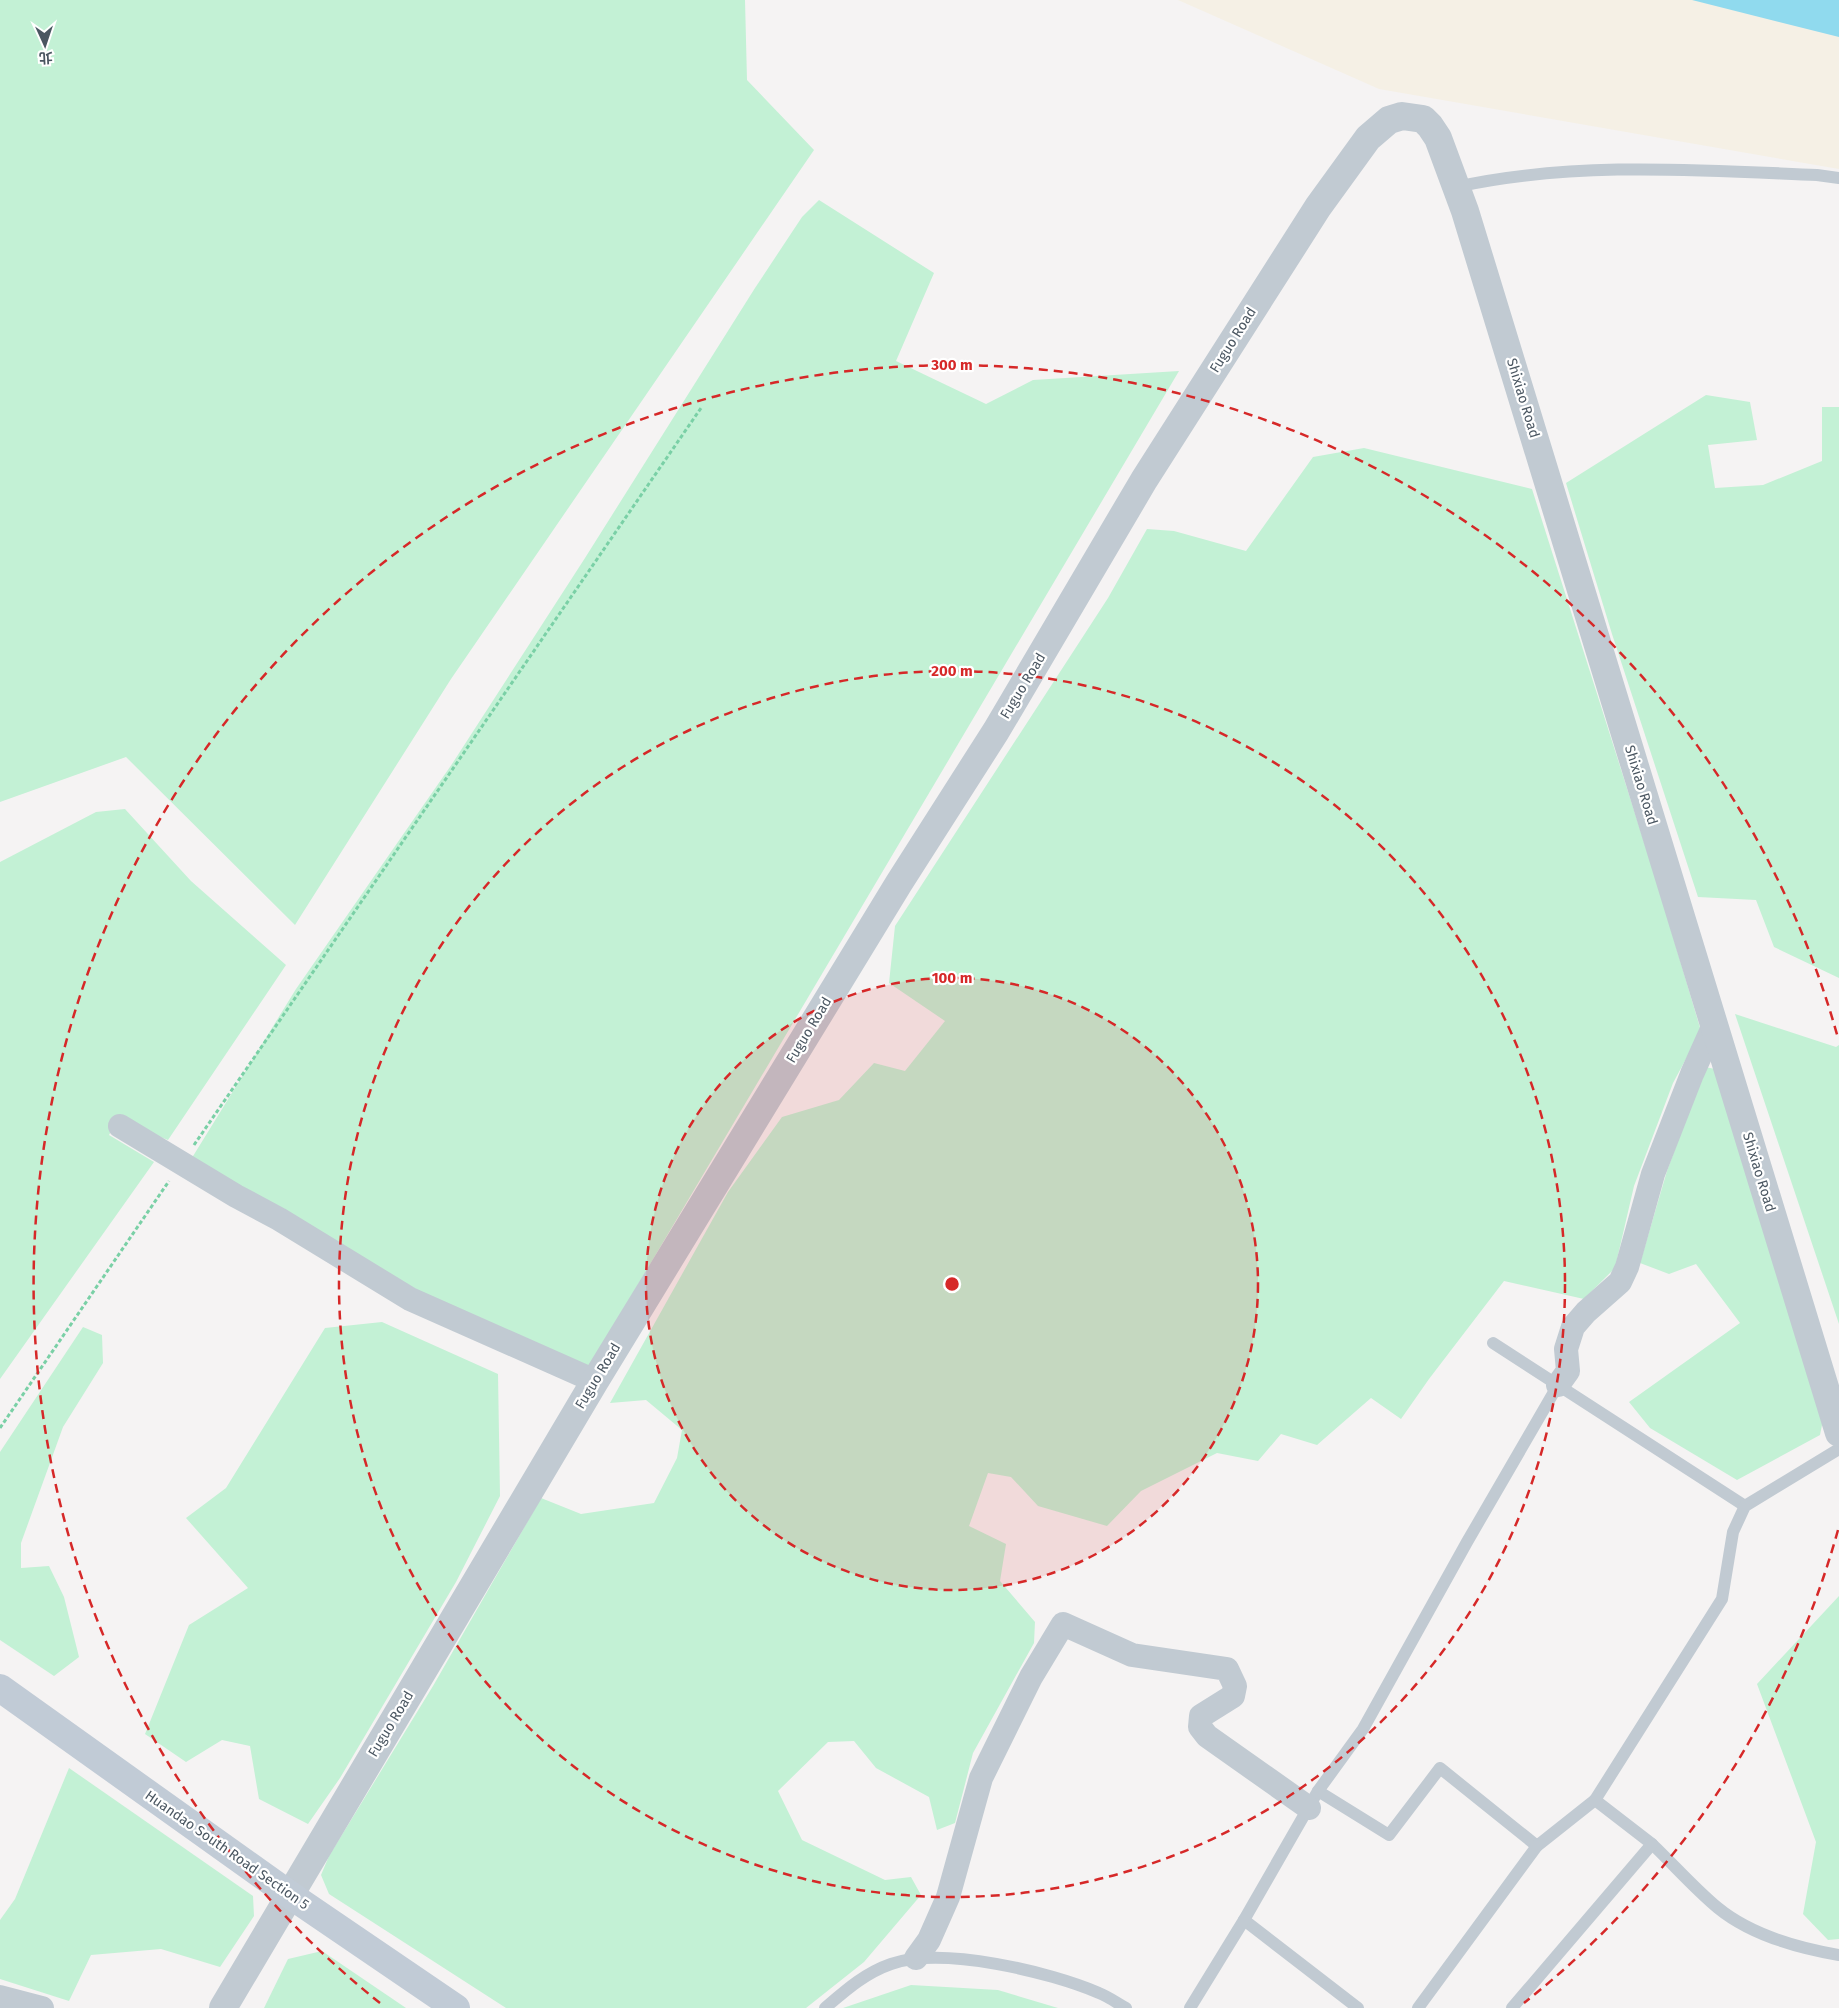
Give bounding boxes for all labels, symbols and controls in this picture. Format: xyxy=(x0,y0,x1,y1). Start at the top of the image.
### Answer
north arrow xyxy=(20,20,70,70)
text: 北 xyxy=(38,49,53,66)
street label: Fuguo Road xyxy=(1206,304,1260,376)
text: 300 m xyxy=(930,356,973,374)
street label: Shixiao Road xyxy=(1503,356,1543,440)
street label: Fuguo Road xyxy=(997,650,1049,722)
text: 200 m xyxy=(931,662,973,680)
street label: Shixiao Road xyxy=(1621,743,1661,827)
text: 100 m xyxy=(932,969,972,987)
street label: Fuguo Road xyxy=(783,994,835,1066)
street label: Shixiao Road xyxy=(1739,1130,1779,1214)
centre of rings xyxy=(943,1275,961,1293)
street label: Fuguo Road xyxy=(572,1340,624,1412)
street label: Fuguo Road xyxy=(365,1688,417,1760)
street label: Huandao South Road Section 5 xyxy=(142,1787,312,1913)

